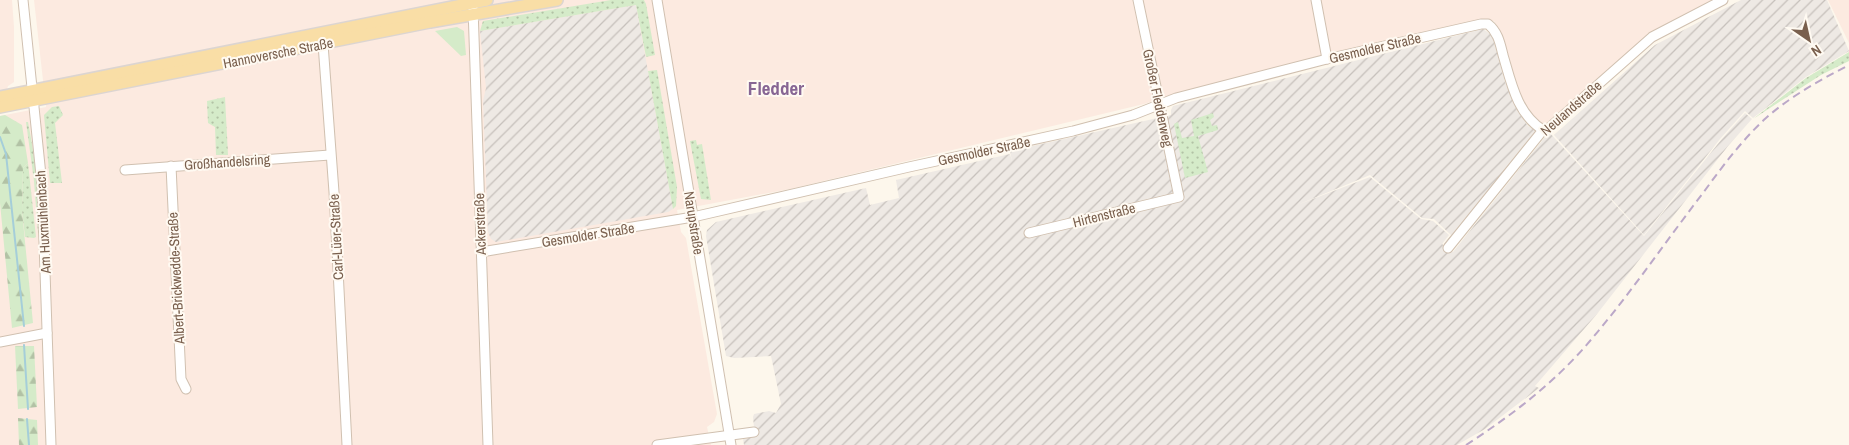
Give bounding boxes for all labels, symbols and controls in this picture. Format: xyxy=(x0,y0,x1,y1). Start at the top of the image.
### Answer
north arrow xyxy=(1784,15,1834,65)
street label: Gesmolder Straße xyxy=(1327,29,1423,67)
street label: Hannoversche Straße xyxy=(221,34,335,72)
text: N xyxy=(1808,41,1825,61)
street label: Großer Fledderweg xyxy=(1139,47,1177,149)
district label: Fledder xyxy=(748,75,804,101)
street label: Neulandstraße xyxy=(1537,77,1605,139)
street label: Gesmolder Straße xyxy=(936,132,1032,170)
street label: Großhandelsring xyxy=(183,150,271,174)
street label: Am Huxmühlenbach xyxy=(31,170,55,275)
street label: Narupstraße xyxy=(680,190,708,256)
street label: Ackerstraße xyxy=(470,193,490,256)
street label: Carl-Lüer-Straße xyxy=(325,194,347,280)
street label: Hirtenstraße xyxy=(1071,199,1137,231)
street label: Albert-Brickwedde-Straße xyxy=(164,212,188,345)
street label: Gesmolder Straße xyxy=(540,219,636,251)

